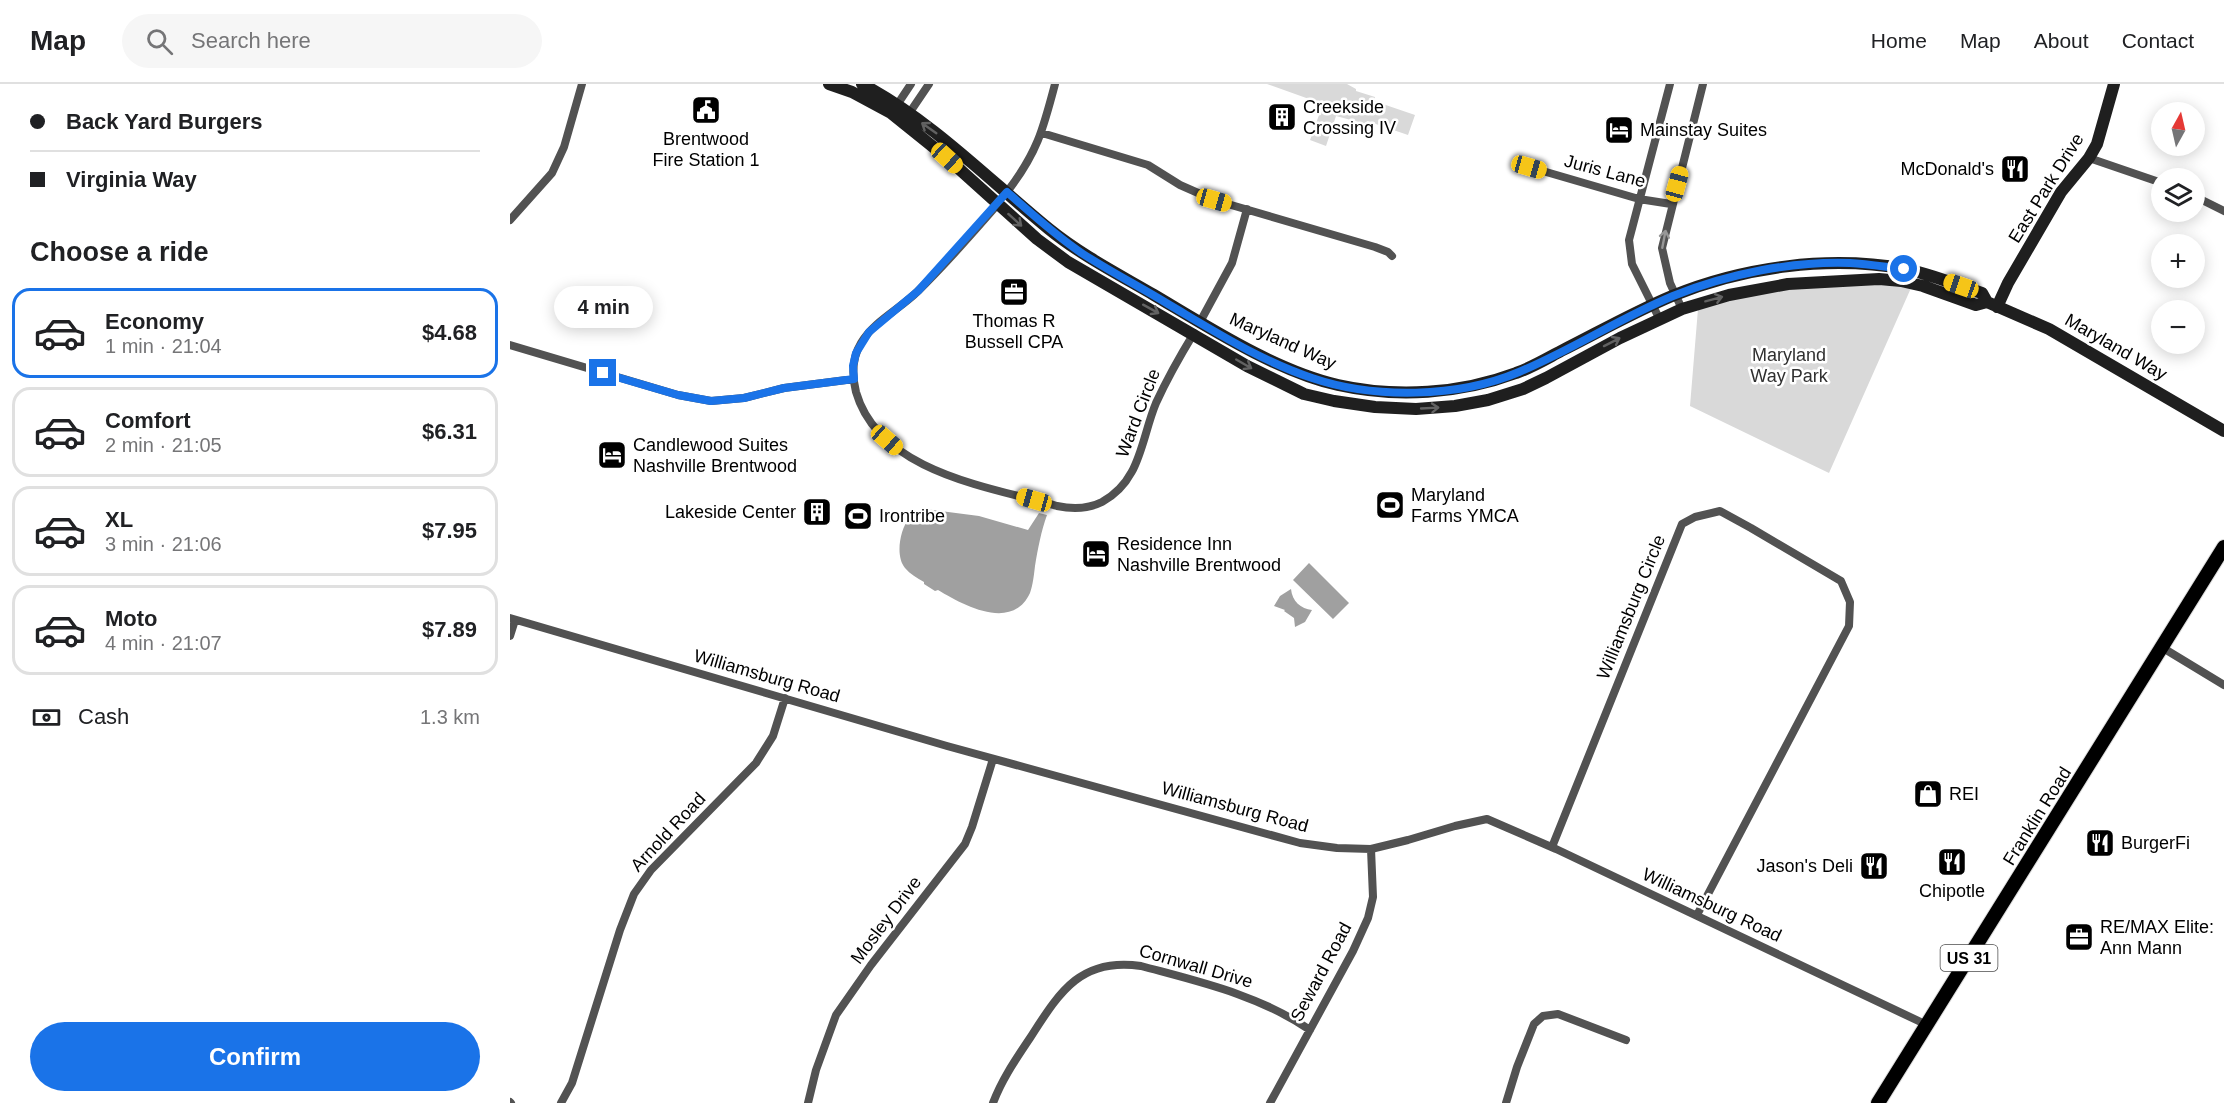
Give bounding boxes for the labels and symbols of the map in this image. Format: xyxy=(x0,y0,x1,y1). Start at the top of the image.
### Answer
public building icon: Brentwood Fire Station 1 xyxy=(690,94,722,126)
place label: Creekside Crossing IV xyxy=(1303,97,1396,138)
building icon: Creekside Crossing IV xyxy=(1266,101,1298,133)
north arrow xyxy=(2151,102,2205,156)
hotel icon: Mainstay Suites xyxy=(1603,114,1635,146)
place label: Mainstay Suites xyxy=(1640,120,1767,140)
one-way arrow xyxy=(921,122,937,134)
place label: Brentwood Fire Station 1 xyxy=(652,129,760,170)
street label: East Park Drive xyxy=(2004,130,2088,246)
car xyxy=(928,139,966,177)
street label: Juris Lane xyxy=(1562,151,1648,191)
car xyxy=(1509,153,1549,181)
restaurant icon: McDonald's xyxy=(1999,153,2031,185)
place label: McDonald's xyxy=(1901,159,1994,179)
car xyxy=(1664,164,1690,204)
car xyxy=(1194,186,1234,214)
one-way arrow xyxy=(1007,213,1023,226)
one-way arrow xyxy=(1659,230,1670,249)
route start xyxy=(1890,255,1917,282)
car xyxy=(1941,272,1981,300)
office icon: Thomas R Bussell CPA xyxy=(998,276,1030,308)
callout: 4 min xyxy=(554,286,652,328)
one-way arrow xyxy=(1704,293,1723,304)
one-way arrow xyxy=(1141,304,1159,315)
street label: Maryland Way xyxy=(1227,309,1339,373)
street label: Maryland Way xyxy=(2061,310,2171,384)
place label: Thomas R Bussell CPA xyxy=(965,311,1063,352)
one-way arrow xyxy=(1602,336,1620,348)
park label: Maryland Way Park xyxy=(1750,345,1829,386)
one-way arrow xyxy=(1235,358,1252,370)
route end xyxy=(589,359,616,386)
street label: Ward Circle xyxy=(1112,366,1164,460)
one-way arrow xyxy=(1420,403,1440,414)
car xyxy=(868,421,906,459)
place label: Candlewood Suites Nashville Brentwood xyxy=(633,435,797,476)
hotel icon: Candlewood Suites Nashville Brentwood xyxy=(596,439,628,471)
place label: Maryland Farms YMCA xyxy=(1411,485,1519,526)
car xyxy=(1014,486,1054,514)
sports icon: Maryland Farms YMCA xyxy=(1374,489,1406,521)
building icon: Lakeside Center xyxy=(801,496,833,528)
sports icon: Irontribe xyxy=(842,500,874,532)
place label: Lakeside Center xyxy=(665,502,796,522)
place label: Irontribe xyxy=(879,506,945,526)
street label: Williamsburg Circle xyxy=(1593,532,1669,682)
place label: Residence Inn Nashville Brentwood xyxy=(1117,534,1281,575)
hotel icon: Residence Inn Nashville Brentwood xyxy=(1080,538,1112,570)
street label: Williamsburg Road xyxy=(692,646,842,706)
street label: Franklin Road xyxy=(1999,763,2075,869)
street label: Williamsburg Road xyxy=(1159,778,1311,836)
shop icon: REI xyxy=(1912,778,1944,810)
place label: REI xyxy=(1949,784,1979,804)
street label: Arnold Road xyxy=(627,789,709,875)
restaurant icon: BurgerFi xyxy=(2084,827,2116,859)
place label: BurgerFi xyxy=(2121,833,2190,853)
restaurant icon: Chipotle xyxy=(1936,846,1968,878)
restaurant icon: Jason's Deli xyxy=(1858,850,1890,882)
place label: Jason's Deli xyxy=(1757,856,1853,876)
street label: Williamsburg Road xyxy=(1639,864,1785,946)
street label: Mosley Drive xyxy=(847,872,925,968)
place label: Chipotle xyxy=(1919,881,1985,901)
place label: RE/MAX Elite: Ann Mann xyxy=(2100,917,2214,958)
street label: Seward Road xyxy=(1287,919,1355,1025)
office icon: RE/MAX Elite: Ann Mann xyxy=(2063,921,2095,953)
street label: Cornwall Drive xyxy=(1137,940,1255,992)
road number: US 31 xyxy=(1940,945,1998,971)

